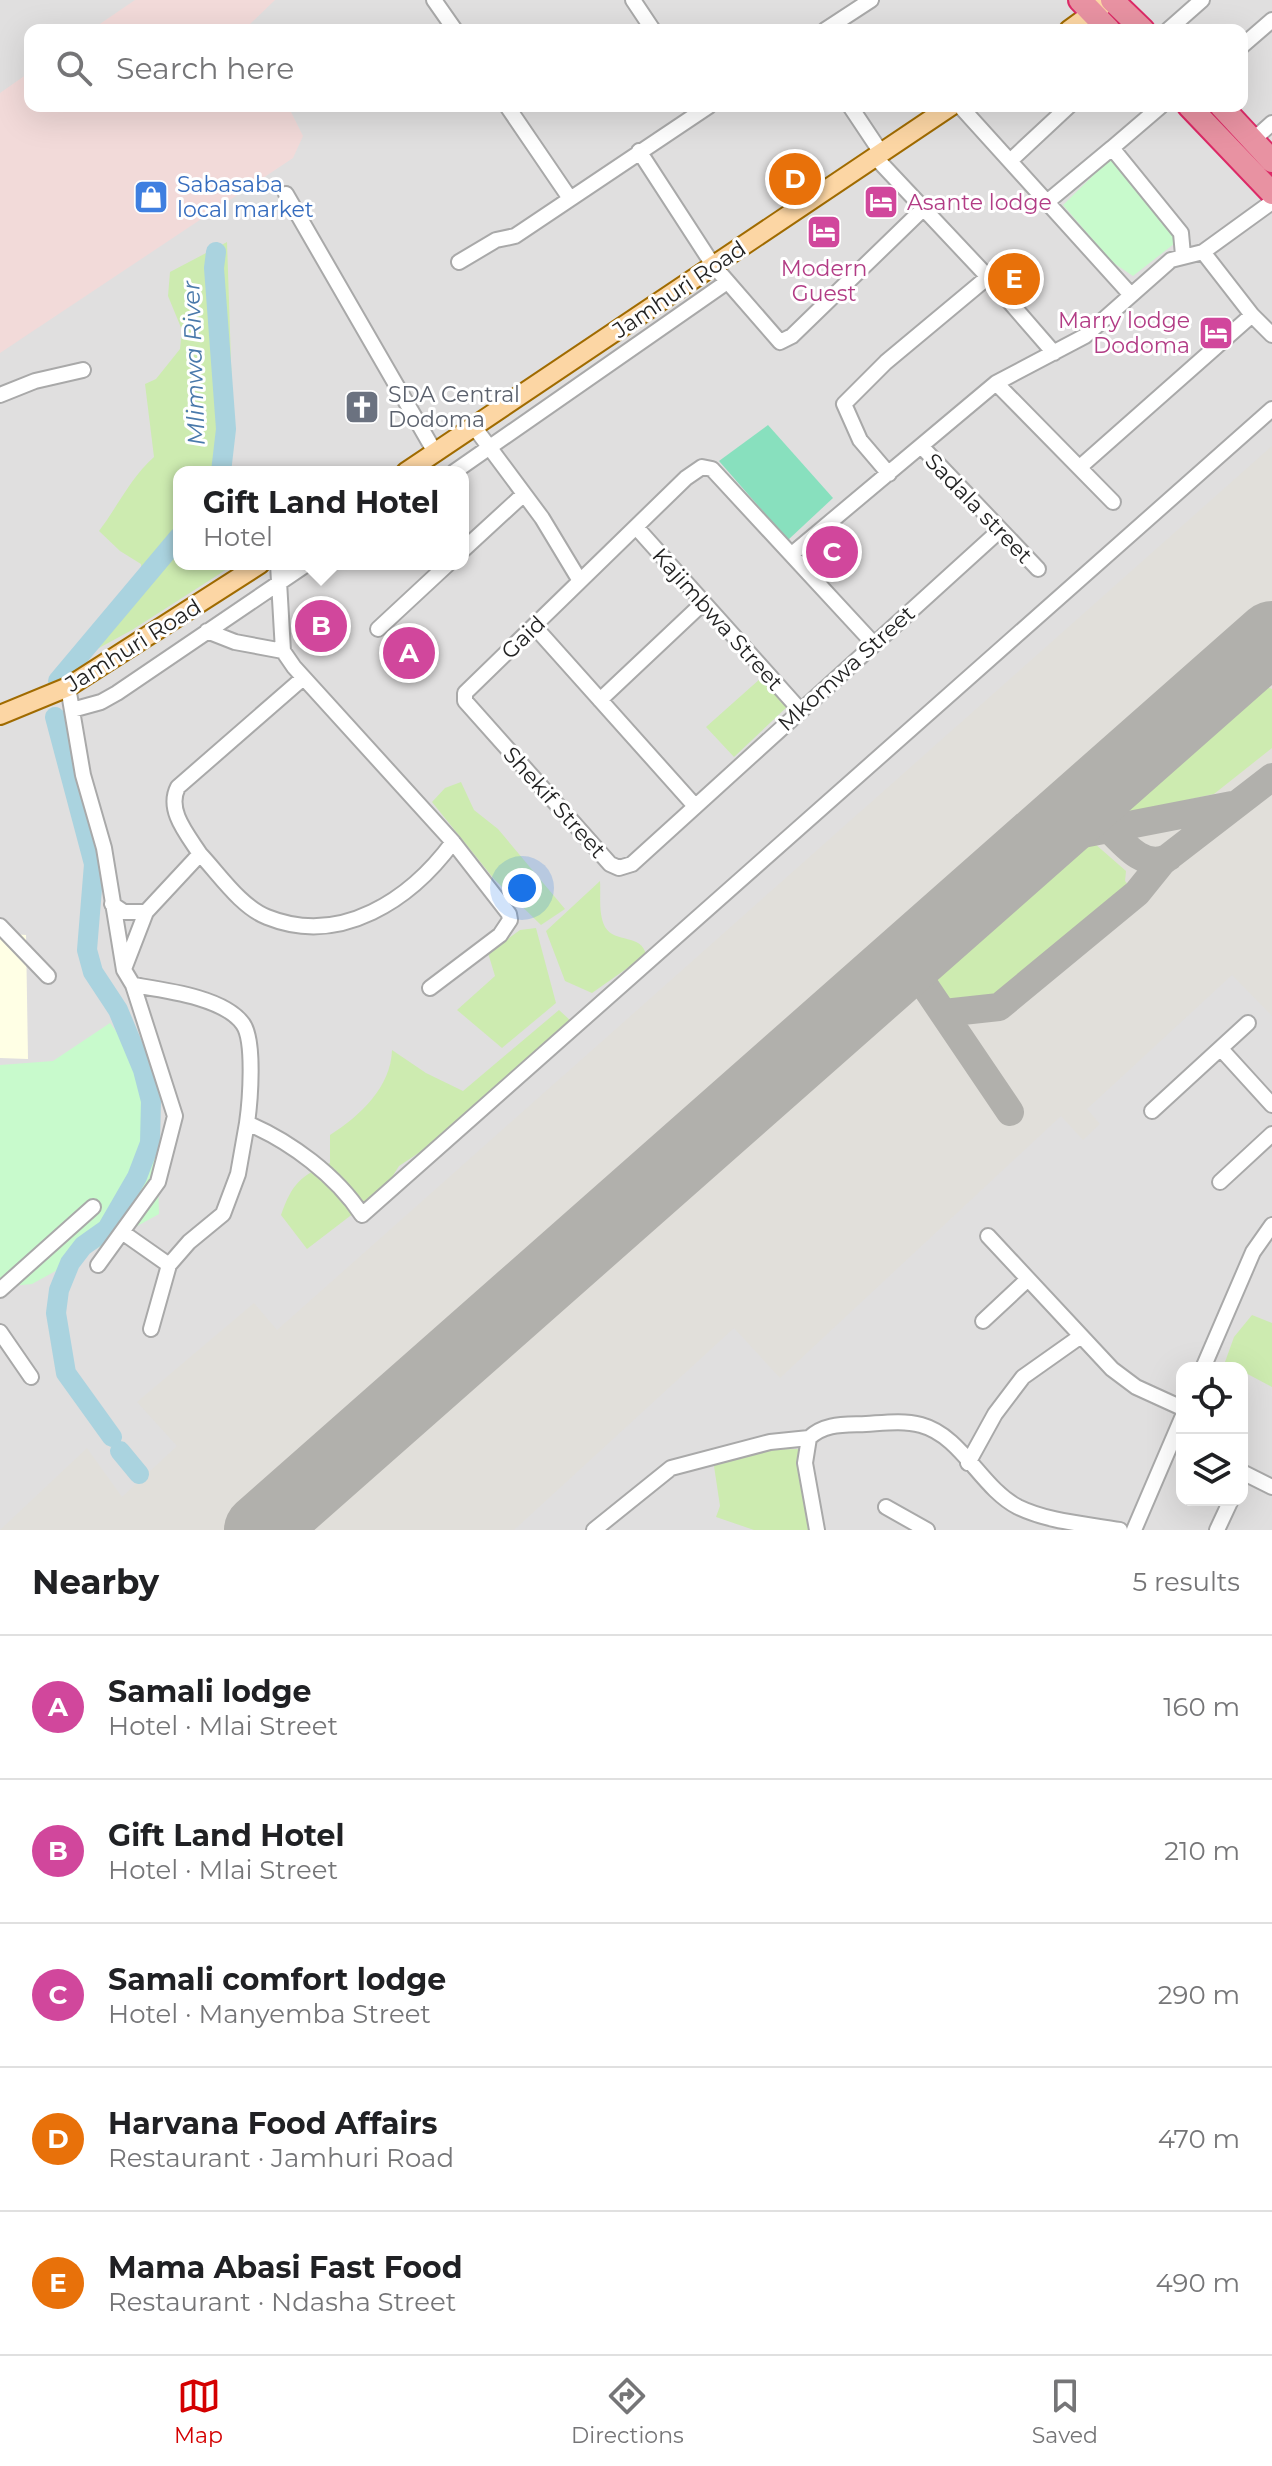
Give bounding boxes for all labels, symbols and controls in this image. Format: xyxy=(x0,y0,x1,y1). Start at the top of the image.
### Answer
search box xyxy=(24,24,1248,112)
icon: search xyxy=(52,46,96,90)
text: Search here xyxy=(116,50,294,87)
pin: D xyxy=(769,149,821,209)
place label: Sabasaba local market xyxy=(177,171,314,223)
shop icon: Sabasaba local market xyxy=(132,178,170,216)
hotel icon: Asante lodge xyxy=(862,183,900,221)
place label: Asante lodge xyxy=(907,189,1052,216)
hotel icon: Modern Guest xyxy=(805,213,843,251)
street label: Jamhuri Road xyxy=(607,235,751,344)
pin: E xyxy=(988,249,1040,309)
place label: Modern Guest xyxy=(781,255,867,307)
water label: Mlimwa River xyxy=(176,279,211,446)
place label: Marry lodge Dodoma xyxy=(1058,307,1190,359)
hotel icon: Marry lodge Dodoma xyxy=(1197,314,1235,352)
place label: SDA Central Dodoma xyxy=(388,381,520,433)
church icon: SDA Central Dodoma xyxy=(343,388,381,426)
street label: Sadala street xyxy=(919,448,1038,569)
popup xyxy=(173,466,469,570)
text: Gift Land Hotel xyxy=(203,484,439,521)
text: Hotel xyxy=(203,521,273,553)
pin: C xyxy=(806,522,858,582)
street label: Kajimbwa Street xyxy=(647,543,789,696)
street label: Jamhuri Road xyxy=(60,593,206,698)
pin: B xyxy=(295,596,347,656)
street label: Mkomwa Street xyxy=(772,600,920,737)
street label: Gaid xyxy=(496,610,551,665)
pin: A xyxy=(383,623,435,683)
street label: Shekif Street xyxy=(498,741,612,864)
your location xyxy=(502,868,542,908)
map controls xyxy=(1176,1362,1248,1506)
button: locate xyxy=(1176,1362,1248,1434)
button: layers xyxy=(1176,1434,1248,1506)
text: Nearby xyxy=(32,1561,159,1603)
text: 5 results xyxy=(1133,1566,1240,1598)
text: Samali lodge xyxy=(108,1673,312,1710)
text: A xyxy=(48,1691,68,1723)
text: 160 m xyxy=(1163,1691,1240,1723)
text: Hotel · Mlai Street xyxy=(108,1710,338,1742)
text: Gift Land Hotel xyxy=(108,1817,345,1854)
text: B xyxy=(48,1835,68,1867)
text: 210 m xyxy=(1164,1835,1240,1867)
text: Hotel · Mlai Street xyxy=(108,1854,338,1886)
text: Samali comfort lodge xyxy=(108,1961,446,1998)
text: C xyxy=(49,1979,67,2011)
text: 290 m xyxy=(1158,1979,1240,2011)
text: Hotel · Manyemba Street xyxy=(108,1998,431,2030)
text: Harvana Food Affairs xyxy=(108,2105,438,2142)
text: D xyxy=(47,2123,69,2155)
text: 470 m xyxy=(1158,2123,1240,2155)
text: Restaurant · Jamhuri Road xyxy=(108,2142,454,2174)
text: Mama Abasi Fast Food xyxy=(108,2249,463,2286)
text: E xyxy=(49,2267,67,2299)
text: 490 m xyxy=(1156,2267,1240,2299)
text: Restaurant · Ndasha Street xyxy=(108,2286,456,2318)
tab: Map xyxy=(174,2374,223,2449)
tab: Directions xyxy=(571,2374,684,2449)
tab: Saved xyxy=(1032,2374,1098,2449)

